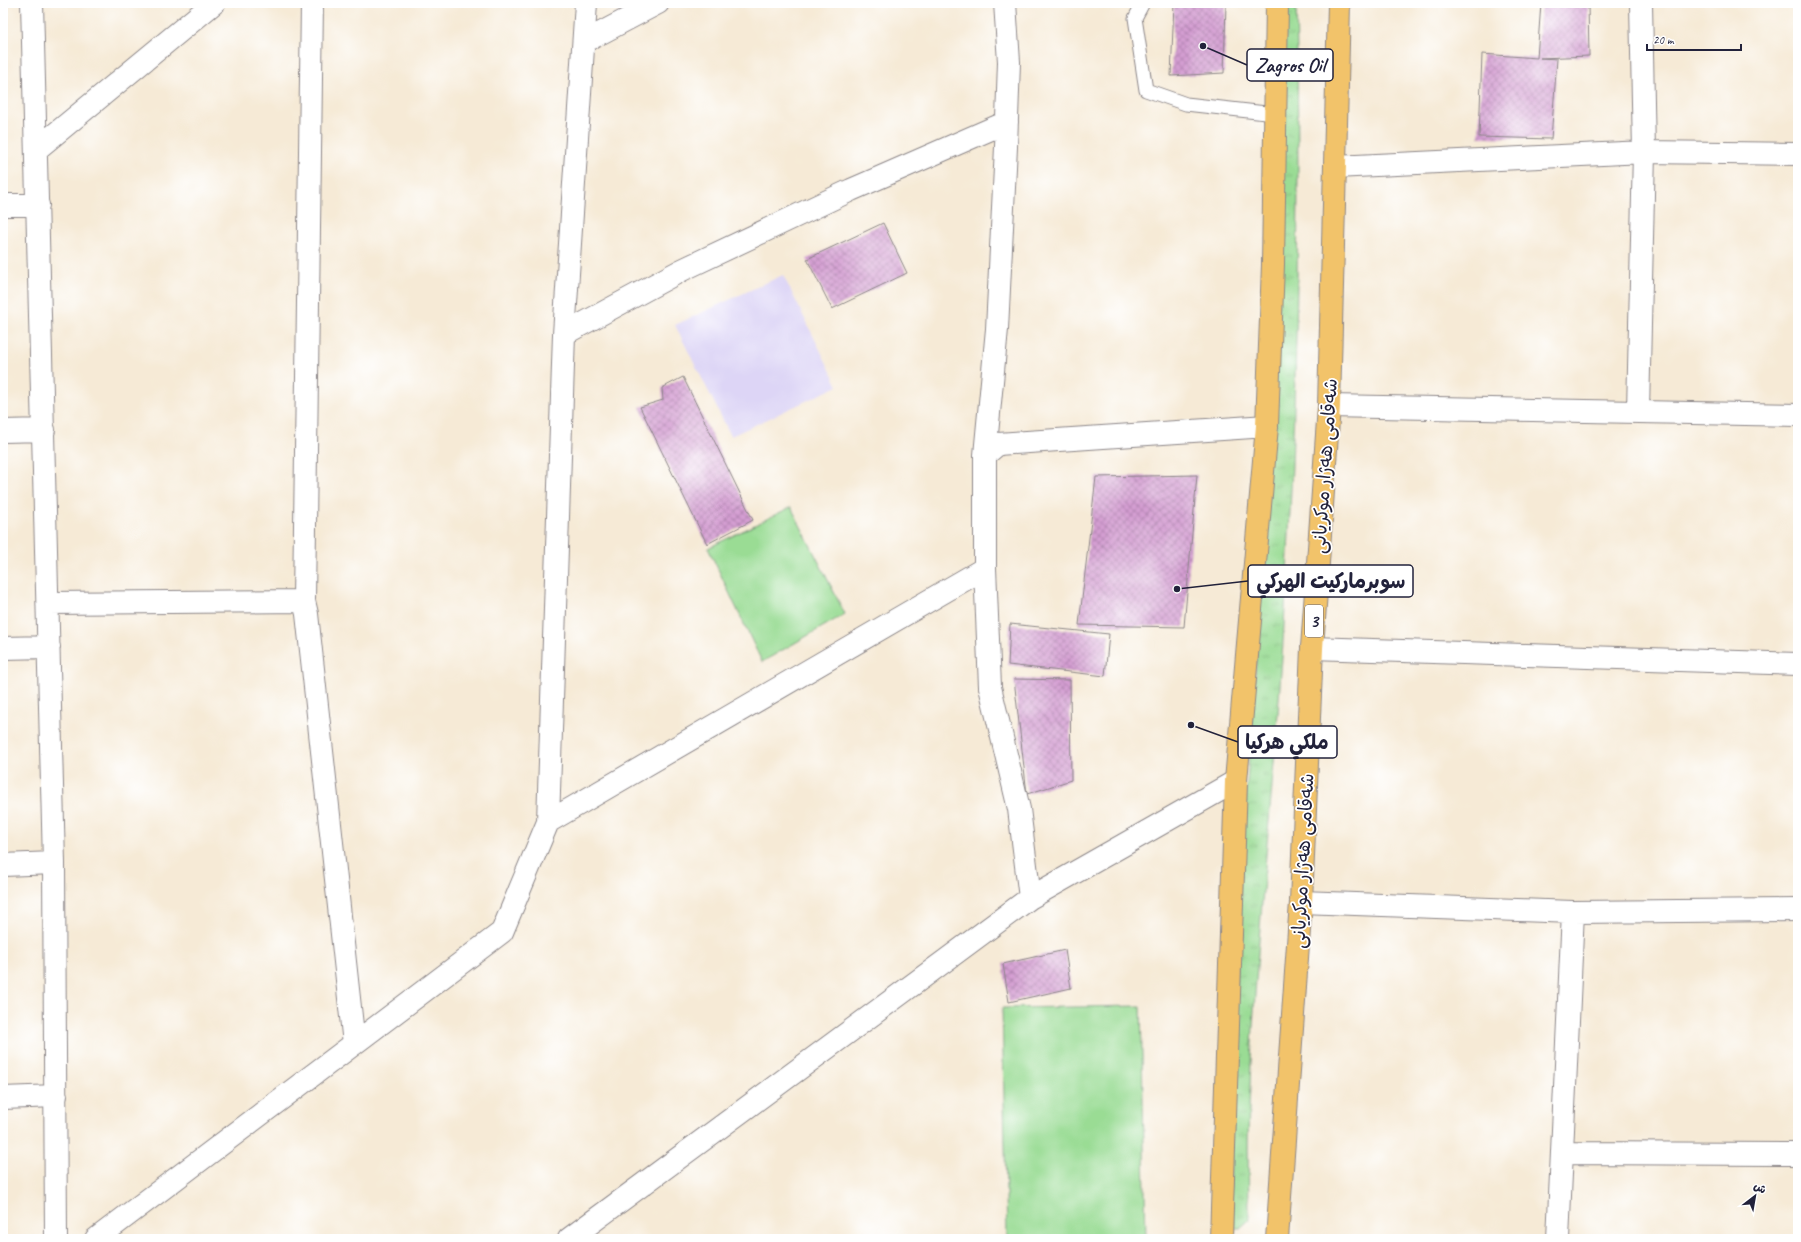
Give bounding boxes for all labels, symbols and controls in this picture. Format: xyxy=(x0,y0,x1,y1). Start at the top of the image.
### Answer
scale bar xyxy=(1647,26,1741,52)
text: 20 m xyxy=(1653,32,1675,48)
callout: Zagros Oil xyxy=(1247,49,1333,81)
text: Zagros Oil xyxy=(1255,53,1329,78)
street label: شەقامی ھەژار موکریانی xyxy=(1307,378,1343,555)
callout: سوبرماركيت الهركي xyxy=(1248,565,1413,597)
text: سوبرماركيت الهركي xyxy=(1257,569,1405,599)
road number: 3 xyxy=(1305,605,1323,637)
callout: ملكي هركيا xyxy=(1238,726,1337,758)
text: ملكي هركيا xyxy=(1245,730,1329,760)
street label: شەقامی ھەژار موکریانی xyxy=(1286,773,1320,949)
north arrow xyxy=(1735,1176,1775,1216)
text: ش xyxy=(1751,1178,1769,1197)

